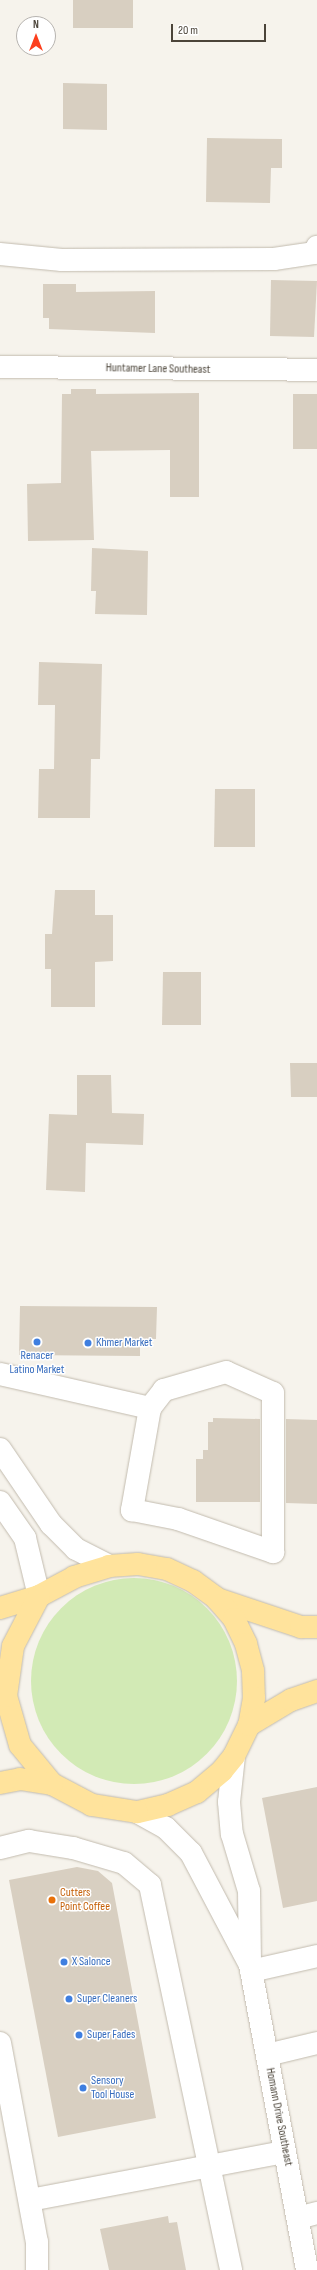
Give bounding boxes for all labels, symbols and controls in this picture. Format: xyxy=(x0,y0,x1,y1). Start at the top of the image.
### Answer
north arrow xyxy=(16,16,56,56)
scale bar xyxy=(173,16,268,42)
text: N xyxy=(33,18,39,31)
text: 20 m xyxy=(178,23,198,38)
street label: Huntamer Lane Southeast xyxy=(106,361,210,377)
place label: Khmer Market xyxy=(96,1336,153,1350)
marker: Renacer Latino Market xyxy=(32,1337,42,1347)
marker: Khmer Market xyxy=(83,1338,93,1348)
place label: Renacer Latino Market xyxy=(9,1349,65,1377)
place label: Cutters Point Coffee xyxy=(60,1886,110,1914)
marker: Cutters Point Coffee xyxy=(47,1895,57,1905)
place label: X Salonce xyxy=(72,1955,111,1969)
marker: X Salonce xyxy=(59,1957,69,1967)
place label: Super Cleaners xyxy=(77,1992,137,2006)
marker: Super Cleaners xyxy=(64,1994,74,2004)
place label: Super Fades xyxy=(87,2028,135,2042)
marker: Super Fades xyxy=(74,2030,84,2040)
street label: Homann Drive Southeast xyxy=(262,2067,296,2167)
place label: Sensory Tool House xyxy=(91,2074,134,2102)
marker: Sensory Tool House xyxy=(78,2083,88,2093)

